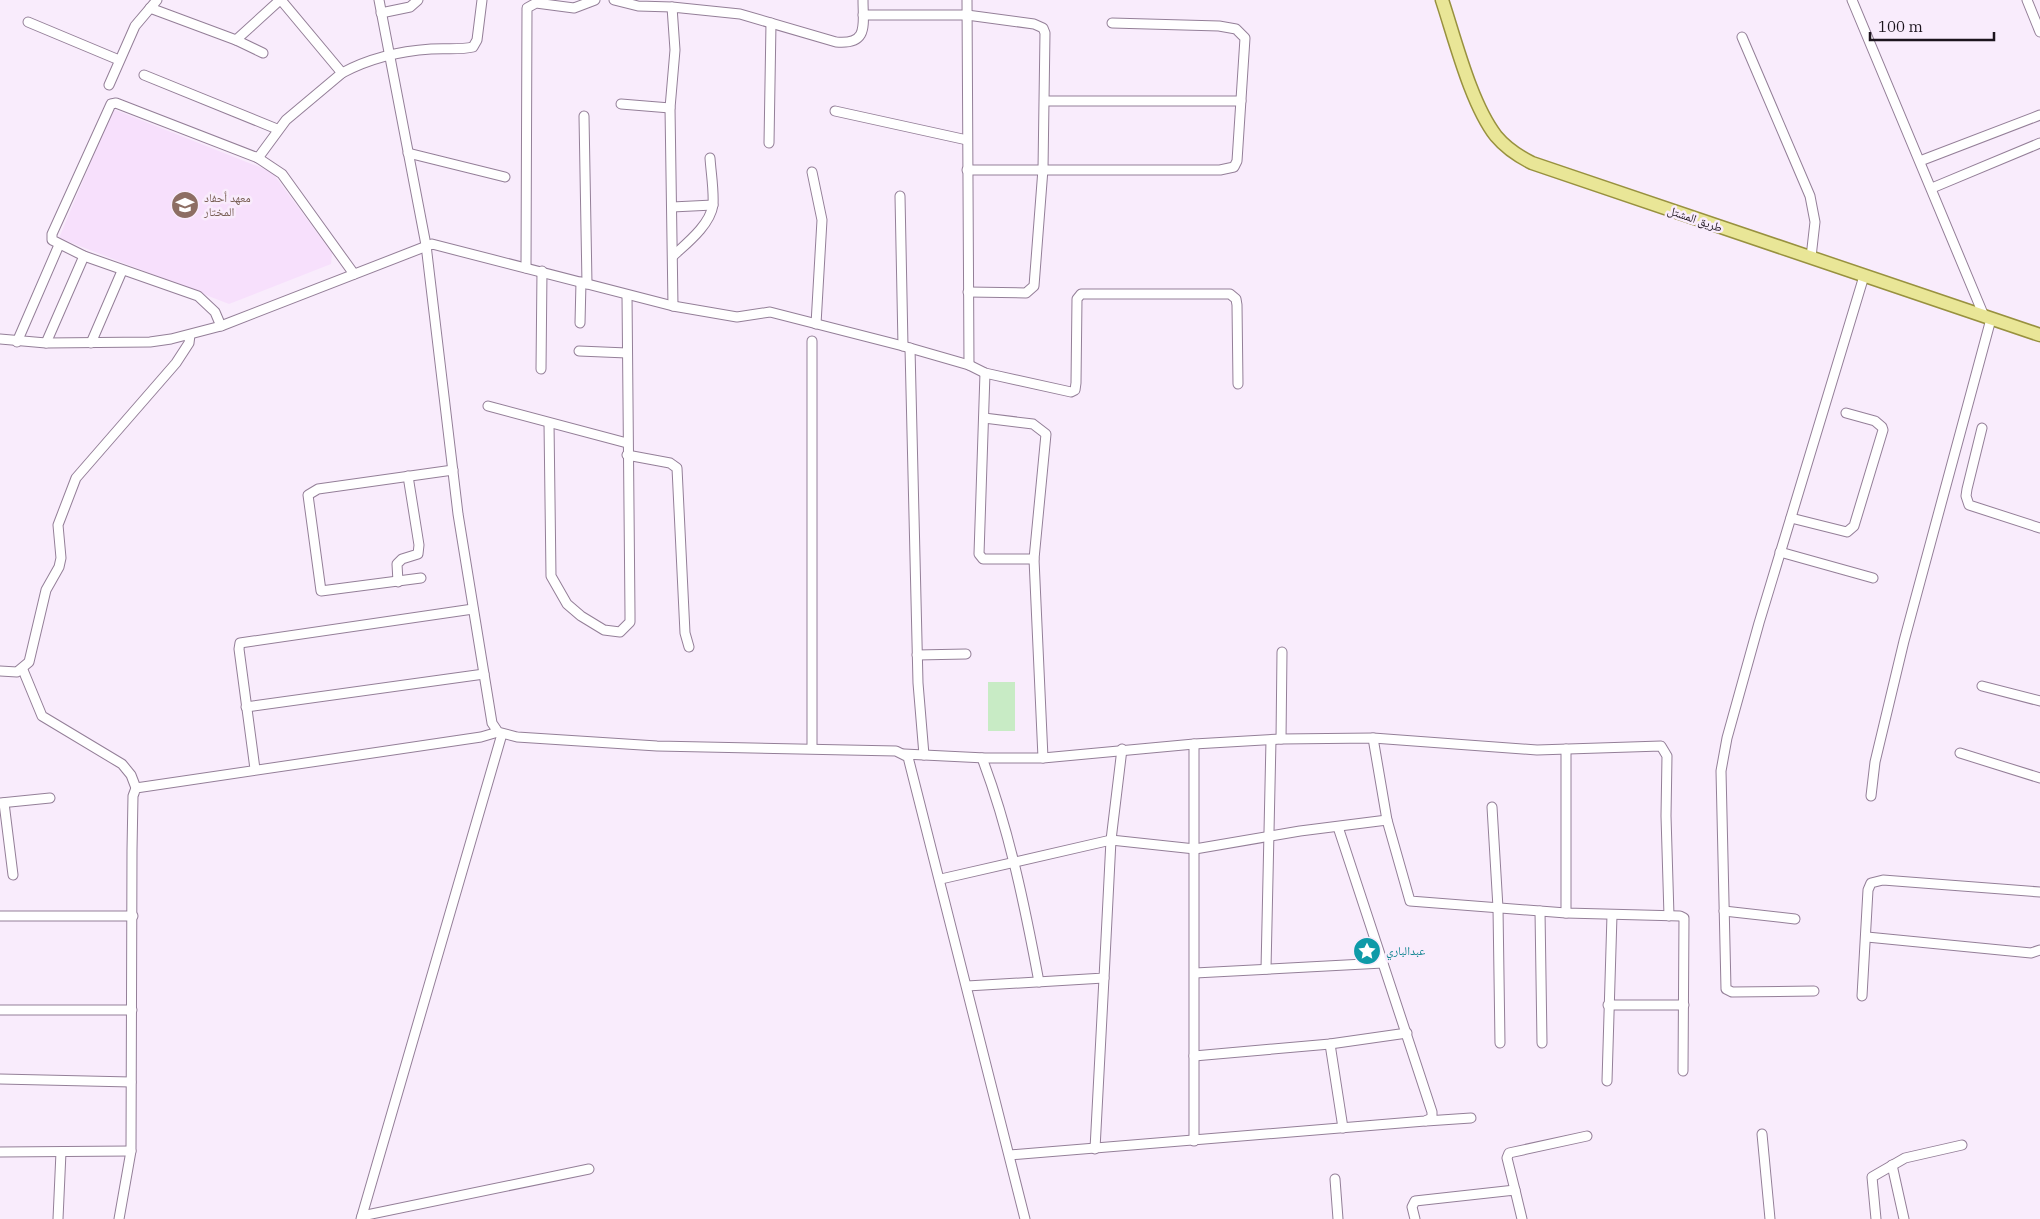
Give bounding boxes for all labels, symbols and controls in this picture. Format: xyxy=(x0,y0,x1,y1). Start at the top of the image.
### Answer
scale bar xyxy=(1870,10,1994,42)
text: 100 m xyxy=(1878,17,1923,36)
school or university icon: معهد أحفاد المختار xyxy=(170,190,200,220)
place label: معهد أحفاد المختار xyxy=(203,190,251,219)
street label: طريق المشتل xyxy=(1666,202,1725,235)
place icon: عبدالباري xyxy=(1352,936,1382,966)
place label: عبدالباري xyxy=(1386,943,1425,961)

